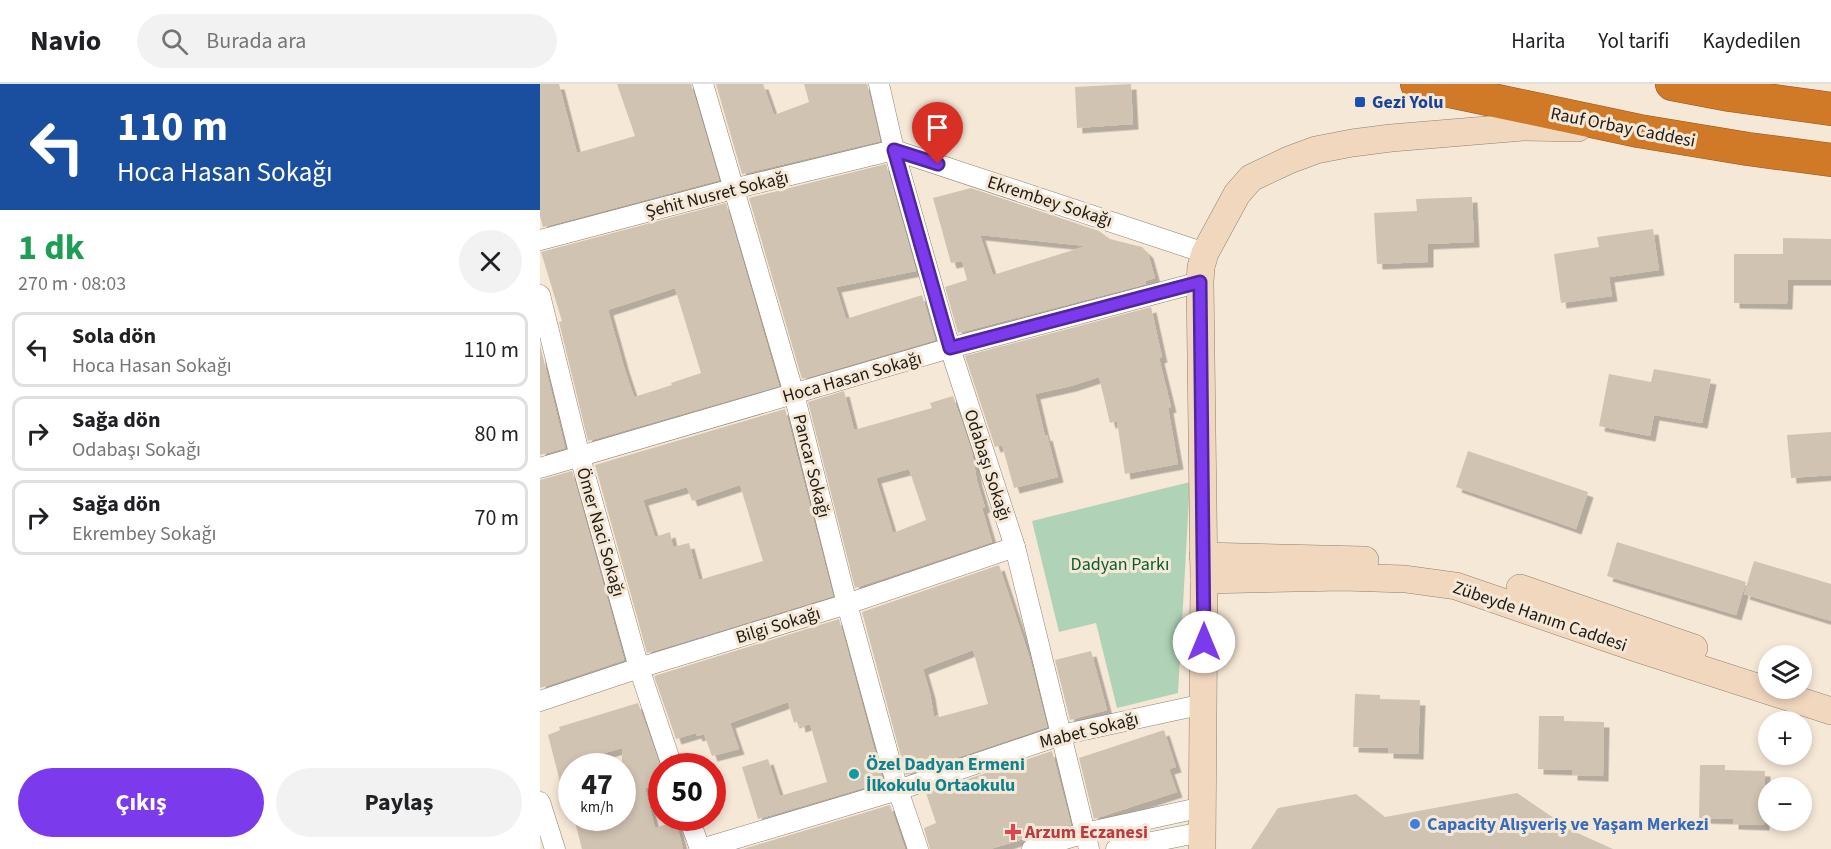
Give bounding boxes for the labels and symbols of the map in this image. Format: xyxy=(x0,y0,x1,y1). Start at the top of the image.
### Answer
place label: Gezi Yolu xyxy=(1372,90,1443,115)
marker: Gezi Yolu xyxy=(1353,95,1367,109)
street label: Rauf Orbay Caddesi xyxy=(1548,101,1697,154)
pin xyxy=(912,102,963,164)
street label: Şehit Nusret Sokağı xyxy=(643,165,791,224)
street label: Ekrembey Sokağı xyxy=(984,170,1116,233)
street label: Hoca Hasan Sokağı xyxy=(780,346,925,409)
street label: Odabaşı Sokağı xyxy=(958,406,1017,524)
street label: Pancar Sokağı xyxy=(787,412,836,521)
street label: Ömer Naci Sokağı xyxy=(570,465,631,600)
park label: Dadyan Parkı xyxy=(1071,552,1169,577)
street label: Zübeyde Hanım Caddesi xyxy=(1449,575,1630,658)
street label: Bilgi Sokağı xyxy=(733,601,824,650)
position arrow xyxy=(1172,610,1236,674)
street label: Mabet Sokağı xyxy=(1037,706,1141,755)
place label: Özel Dadyan Ermeni İlkokulu Ortaokulu xyxy=(866,752,1025,798)
speed limit sign: 50 xyxy=(648,753,726,831)
marker: Özel Dadyan Ermeni İlkokulu Ortaokulu xyxy=(847,767,861,781)
place label: Capacity Alışveriş ve Yaşam Merkezi xyxy=(1427,812,1709,837)
marker: Capacity Alışveriş ve Yaşam Merkezi xyxy=(1408,817,1422,831)
place label: Arzum Eczanesi xyxy=(1024,820,1148,845)
marker: Arzum Eczanesi xyxy=(1006,825,1020,839)

